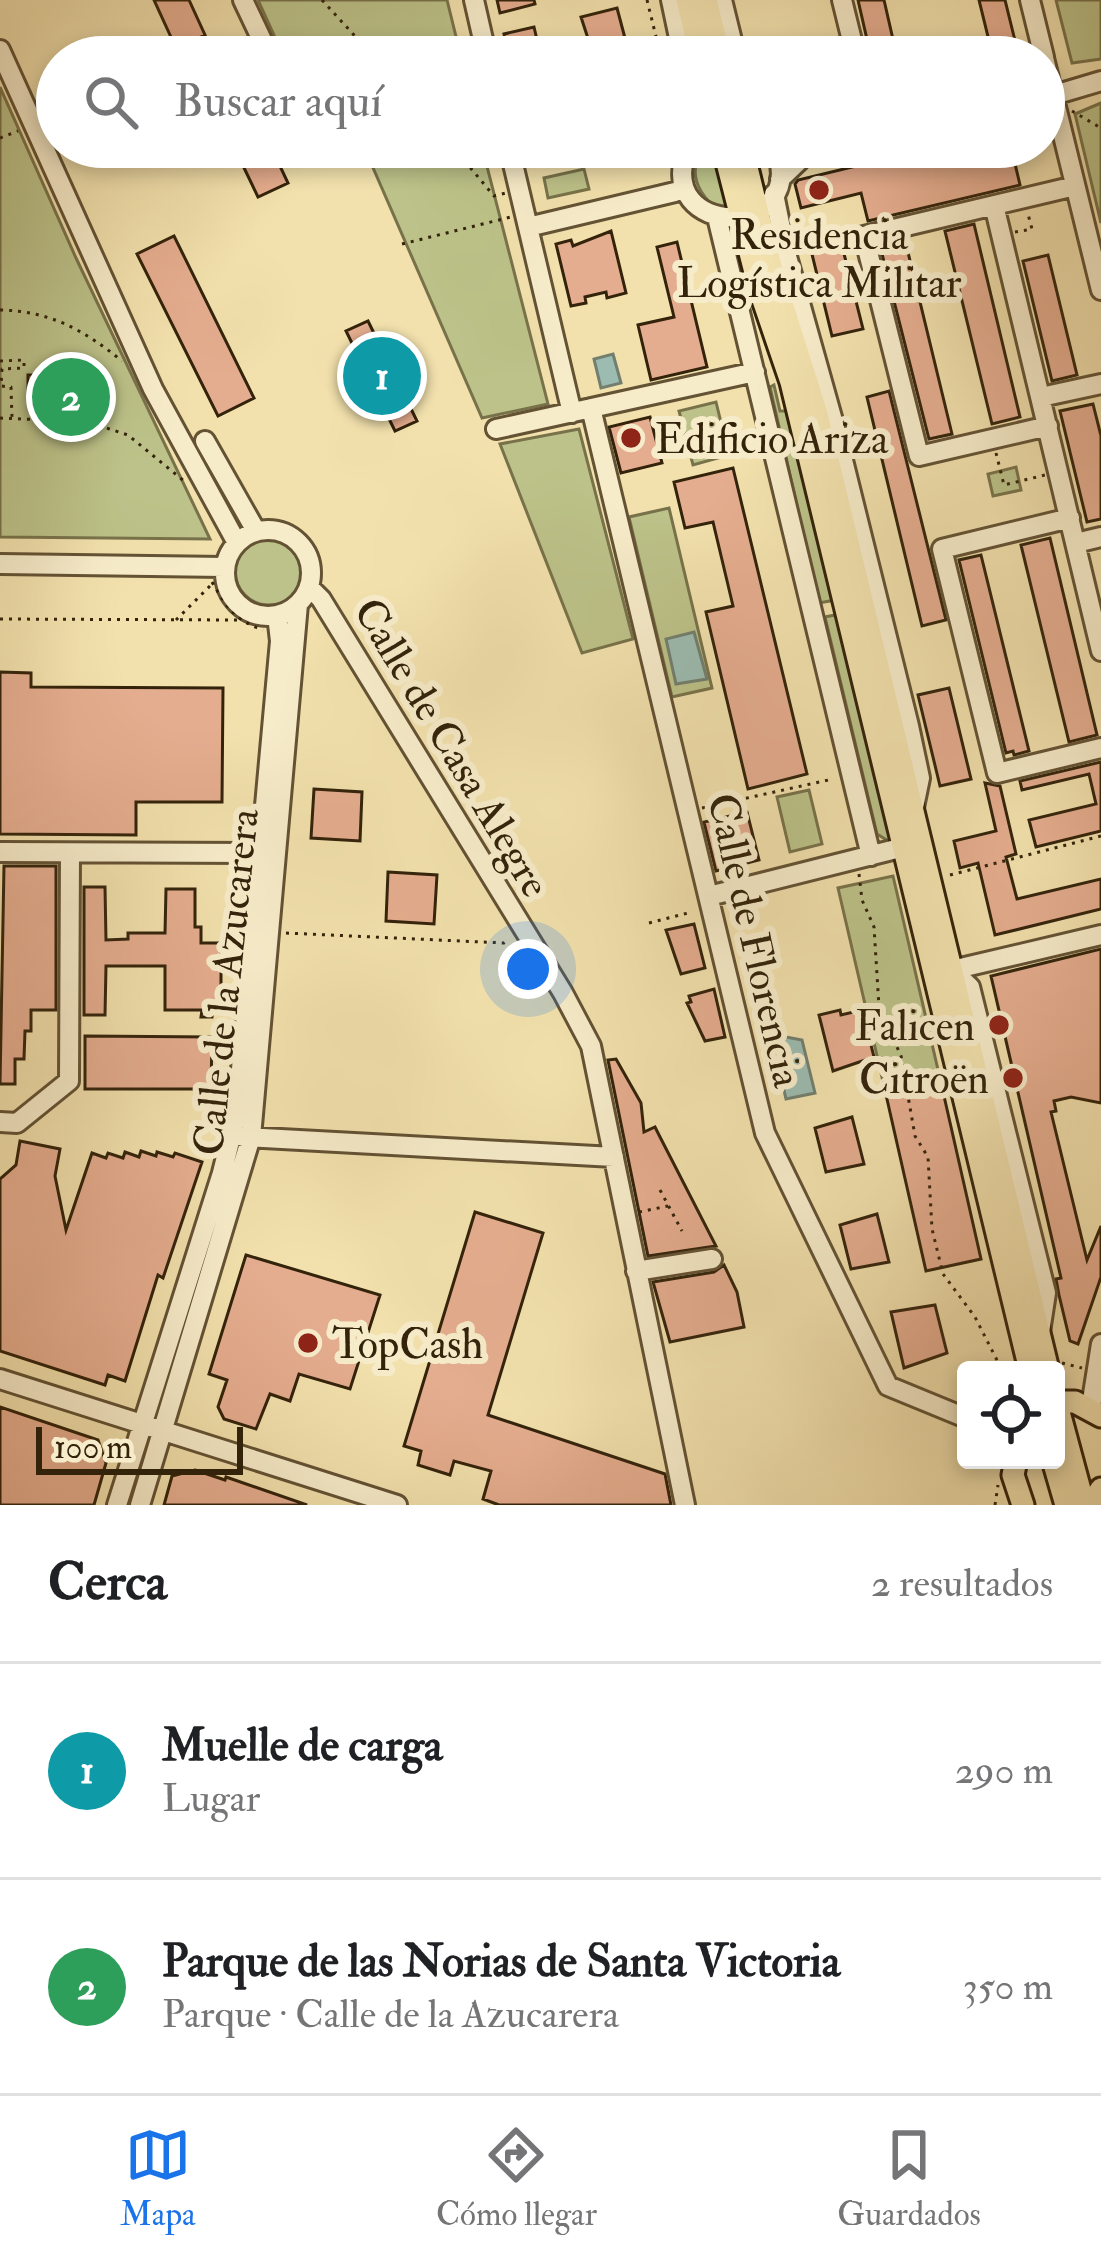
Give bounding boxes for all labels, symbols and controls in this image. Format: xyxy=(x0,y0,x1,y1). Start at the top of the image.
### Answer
search box xyxy=(36,36,1065,168)
icon: search xyxy=(78,69,144,135)
text: Buscar aquí xyxy=(174,74,382,130)
marker: Residencia Logística Militar xyxy=(806,177,832,203)
place label: Residencia Logística Militar xyxy=(677,210,962,310)
pin: 1 xyxy=(343,331,421,421)
pin: 2 xyxy=(32,352,110,442)
place label: Edificio Ariza xyxy=(655,414,889,466)
marker: Edificio Ariza xyxy=(618,425,644,451)
street label: Calle de Casa Alegre xyxy=(342,589,561,907)
street label: Calle de Florencia xyxy=(695,789,813,1093)
street label: Calle de la Azucarera xyxy=(183,805,271,1158)
your location xyxy=(498,939,558,999)
place label: Falicen xyxy=(855,1001,975,1053)
marker: Falicen xyxy=(986,1012,1012,1038)
place label: Citroën xyxy=(859,1054,989,1106)
marker: Citroën xyxy=(1000,1065,1026,1091)
place label: TopCash xyxy=(332,1319,483,1371)
marker: TopCash xyxy=(295,1330,321,1356)
map controls xyxy=(957,1361,1065,1469)
button: locate xyxy=(957,1361,1065,1469)
scale bar xyxy=(36,1421,243,1474)
text: 100 m xyxy=(54,1427,132,1468)
text: Cerca xyxy=(48,1551,167,1615)
text: 2 resultados xyxy=(871,1559,1053,1608)
text: Muelle de carga xyxy=(162,1718,442,1774)
text: 1 xyxy=(80,1746,94,1795)
text: 290 m xyxy=(955,1746,1053,1795)
text: Lugar xyxy=(162,1774,260,1823)
text: Parque de las Norias de Santa Victoria xyxy=(162,1934,840,1990)
text: 2 xyxy=(77,1962,97,2011)
text: 350 m xyxy=(963,1962,1053,2011)
text: Parque · Calle de la Azucarera xyxy=(162,1990,619,2039)
tab: Mapa xyxy=(120,2122,196,2235)
tab: Cómo llegar xyxy=(436,2122,597,2235)
tab: Guardados xyxy=(837,2122,981,2235)

